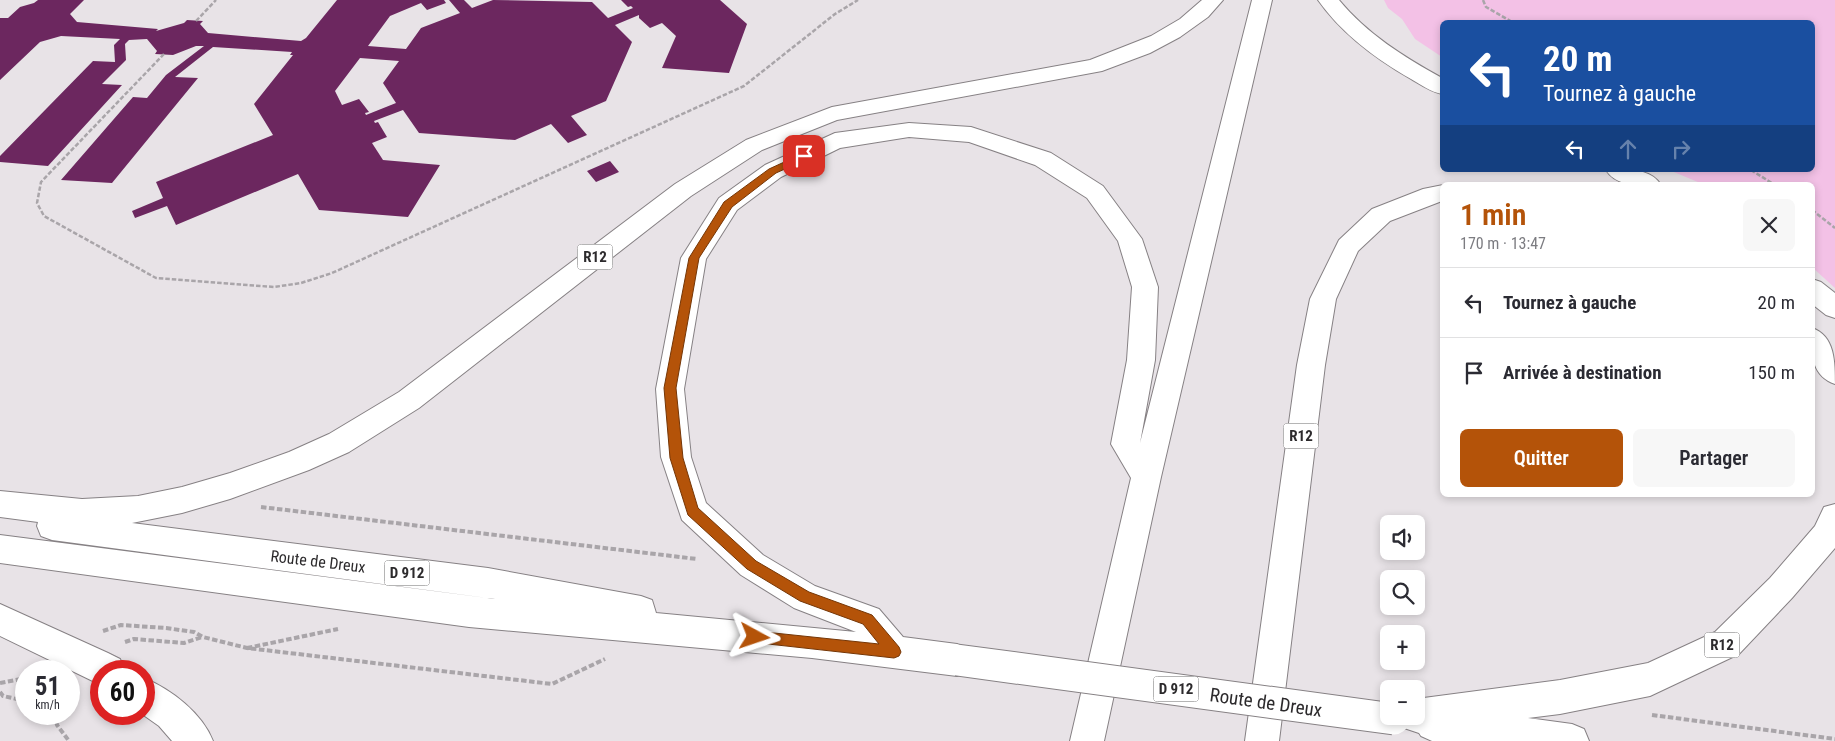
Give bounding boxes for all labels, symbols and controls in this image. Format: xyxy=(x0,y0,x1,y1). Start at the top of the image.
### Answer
text: 20 m xyxy=(1543,39,1612,80)
icon: left xyxy=(1460,40,1525,105)
text: Tournez à gauche xyxy=(1543,81,1696,106)
pin xyxy=(783,135,825,177)
icon: left xyxy=(1561,135,1589,163)
icon: ahead xyxy=(1614,135,1642,163)
icon: right xyxy=(1667,135,1695,163)
icon: arrive xyxy=(790,142,818,170)
text: 1 min xyxy=(1460,197,1526,232)
button: close xyxy=(1743,199,1795,251)
text: 170 m · 13:47 xyxy=(1460,234,1546,253)
road number: R12 xyxy=(578,244,612,270)
icon: left xyxy=(1460,289,1488,317)
text: Tournez à gauche xyxy=(1503,291,1636,314)
text: 20 m xyxy=(1758,291,1795,314)
icon: arrive xyxy=(1460,359,1488,387)
text: Arrivée à destination xyxy=(1503,361,1662,384)
text: 150 m xyxy=(1748,361,1795,384)
road number: R12 xyxy=(1284,424,1318,448)
button: Quitter xyxy=(1460,429,1623,487)
button: Partager xyxy=(1633,429,1795,487)
map controls xyxy=(1380,515,1425,725)
button: sound xyxy=(1380,515,1425,560)
street label: Route de Dreux xyxy=(269,546,366,577)
road number: D 912 xyxy=(384,560,430,586)
button: search xyxy=(1380,570,1425,615)
position arrow xyxy=(728,610,780,662)
button: + xyxy=(1380,625,1425,670)
road number: R12 xyxy=(1704,632,1740,658)
speed limit sign: 60 xyxy=(90,660,155,725)
text: 51 xyxy=(35,672,60,701)
road number: D 912 xyxy=(1154,676,1198,702)
button: − xyxy=(1380,680,1425,725)
street label: Route de Dreux xyxy=(1208,683,1324,722)
text: km/h xyxy=(35,698,60,712)

